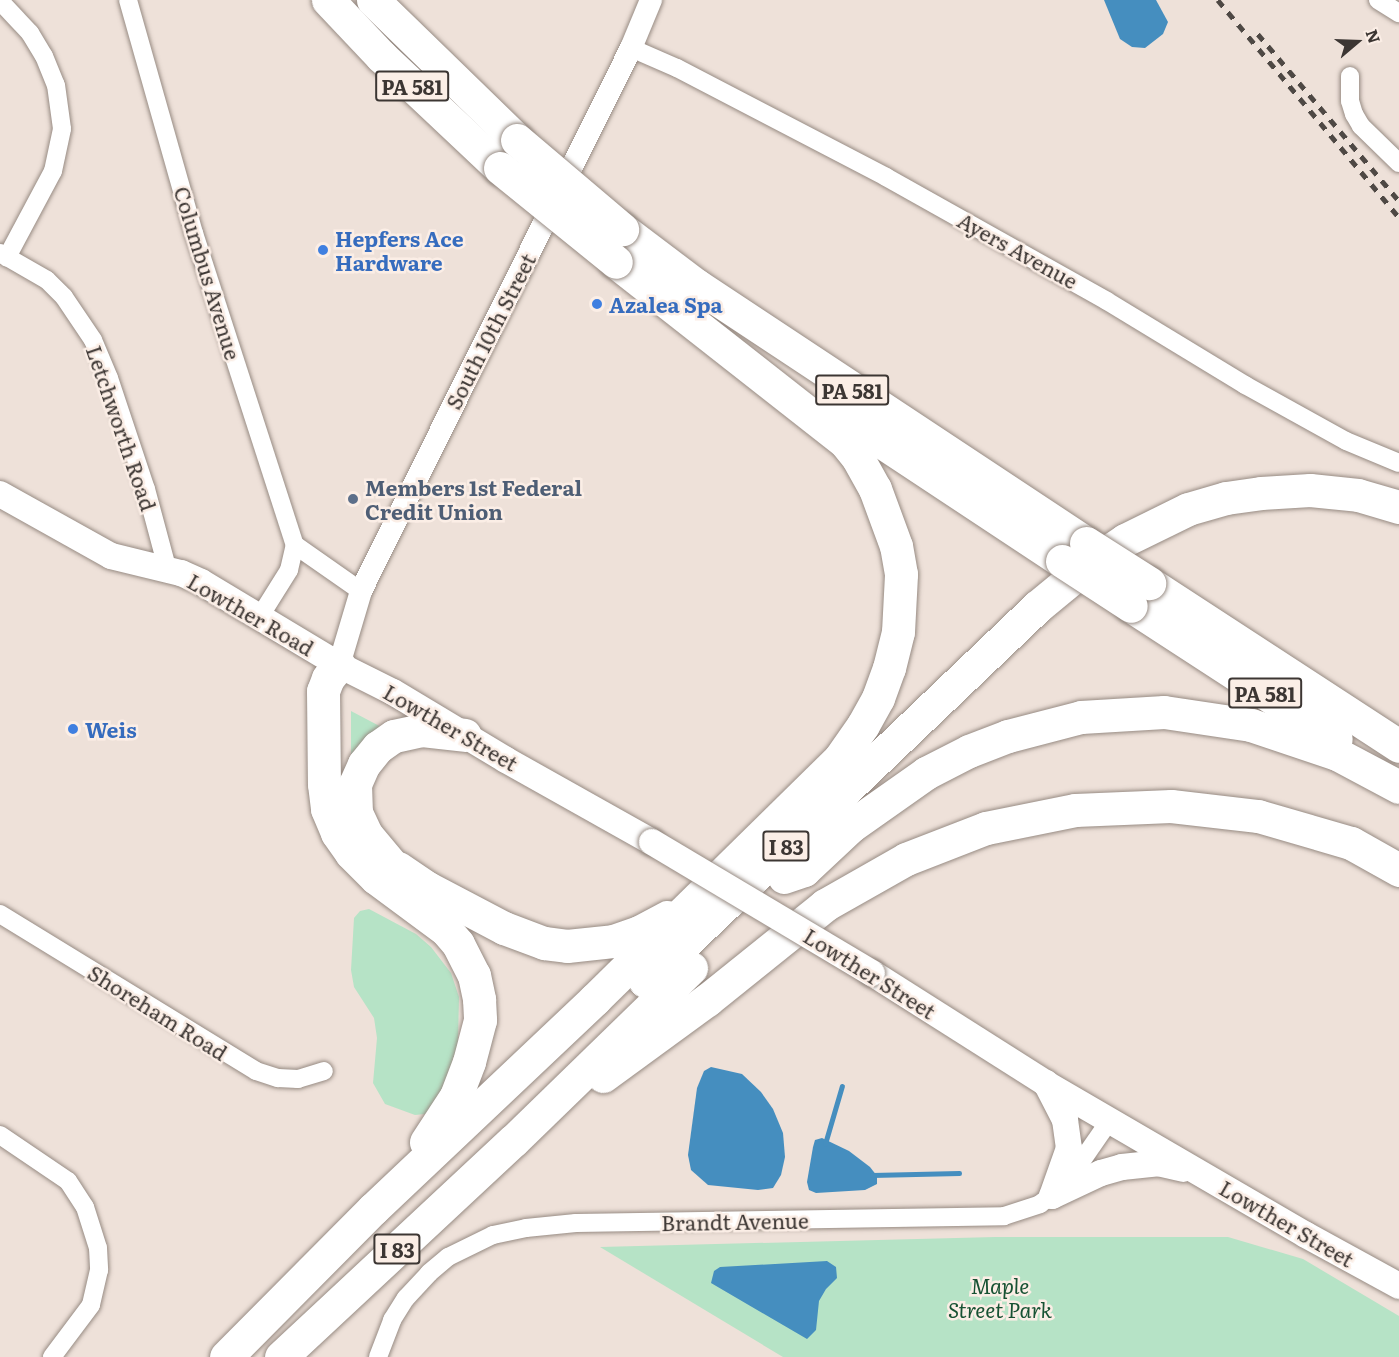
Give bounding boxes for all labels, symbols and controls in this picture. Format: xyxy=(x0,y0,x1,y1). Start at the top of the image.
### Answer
north arrow xyxy=(1327,12,1387,72)
text: N xyxy=(1360,26,1388,46)
road number: PA 581 xyxy=(374,69,450,103)
street label: Columbus Avenue xyxy=(170,183,246,363)
street label: Ayers Avenue xyxy=(954,207,1082,293)
place label: Hepfers Ace Hardware xyxy=(335,225,464,275)
marker: Hepfers Ace Hardware xyxy=(316,243,330,257)
street label: South 10th Street xyxy=(440,249,540,413)
place label: Azalea Spa xyxy=(609,291,723,317)
marker: Azalea Spa xyxy=(590,297,604,311)
street label: Letchworth Road xyxy=(82,342,162,514)
road number: PA 581 xyxy=(814,373,890,407)
place label: Members 1st Federal Credit Union xyxy=(365,474,582,524)
marker: Members 1st Federal Credit Union xyxy=(346,492,360,506)
street label: Lowther Road xyxy=(183,568,319,660)
road number: PA 581 xyxy=(1228,676,1302,710)
street label: Lowther Street xyxy=(379,678,523,776)
place label: Weis xyxy=(85,716,137,742)
marker: Weis xyxy=(66,722,80,736)
road number: I 83 xyxy=(762,829,810,863)
street label: Lowther Street xyxy=(799,922,941,1024)
street label: Shoreham Road xyxy=(84,959,232,1065)
street label: Lowther Street xyxy=(1215,1174,1359,1272)
street label: Brandt Avenue xyxy=(661,1207,809,1235)
road number: I 83 xyxy=(373,1232,421,1266)
park label: Maple Street Park xyxy=(948,1272,1052,1322)

